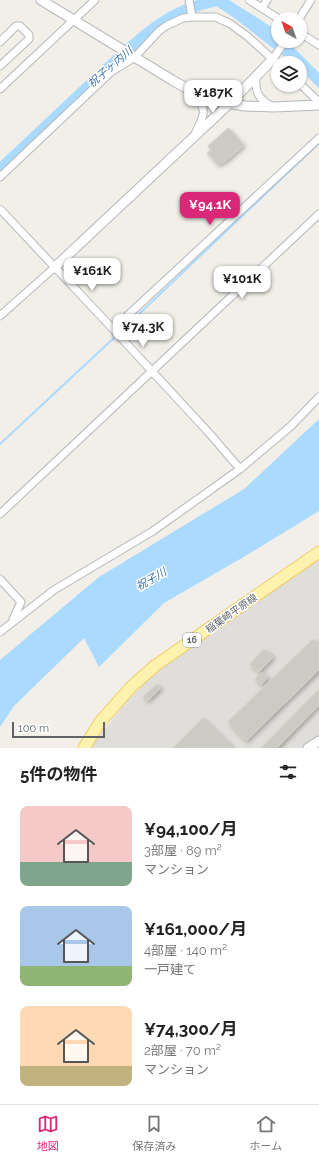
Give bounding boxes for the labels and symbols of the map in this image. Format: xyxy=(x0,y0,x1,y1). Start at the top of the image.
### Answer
north arrow xyxy=(271,12,307,48)
water label: 祝子ヶ内川 xyxy=(85,44,136,90)
pin: ¥187K xyxy=(185,80,241,114)
pin: ¥94.1K xyxy=(177,192,243,226)
pin: ¥161K xyxy=(64,258,120,292)
pin: ¥101K xyxy=(214,266,270,300)
pin: ¥74.3K xyxy=(110,314,176,348)
water label: 祝子川 xyxy=(134,565,170,593)
street label: 稲葉崎平原線 xyxy=(204,592,259,635)
road number: 16 xyxy=(183,633,201,647)
scale bar xyxy=(12,720,105,739)

